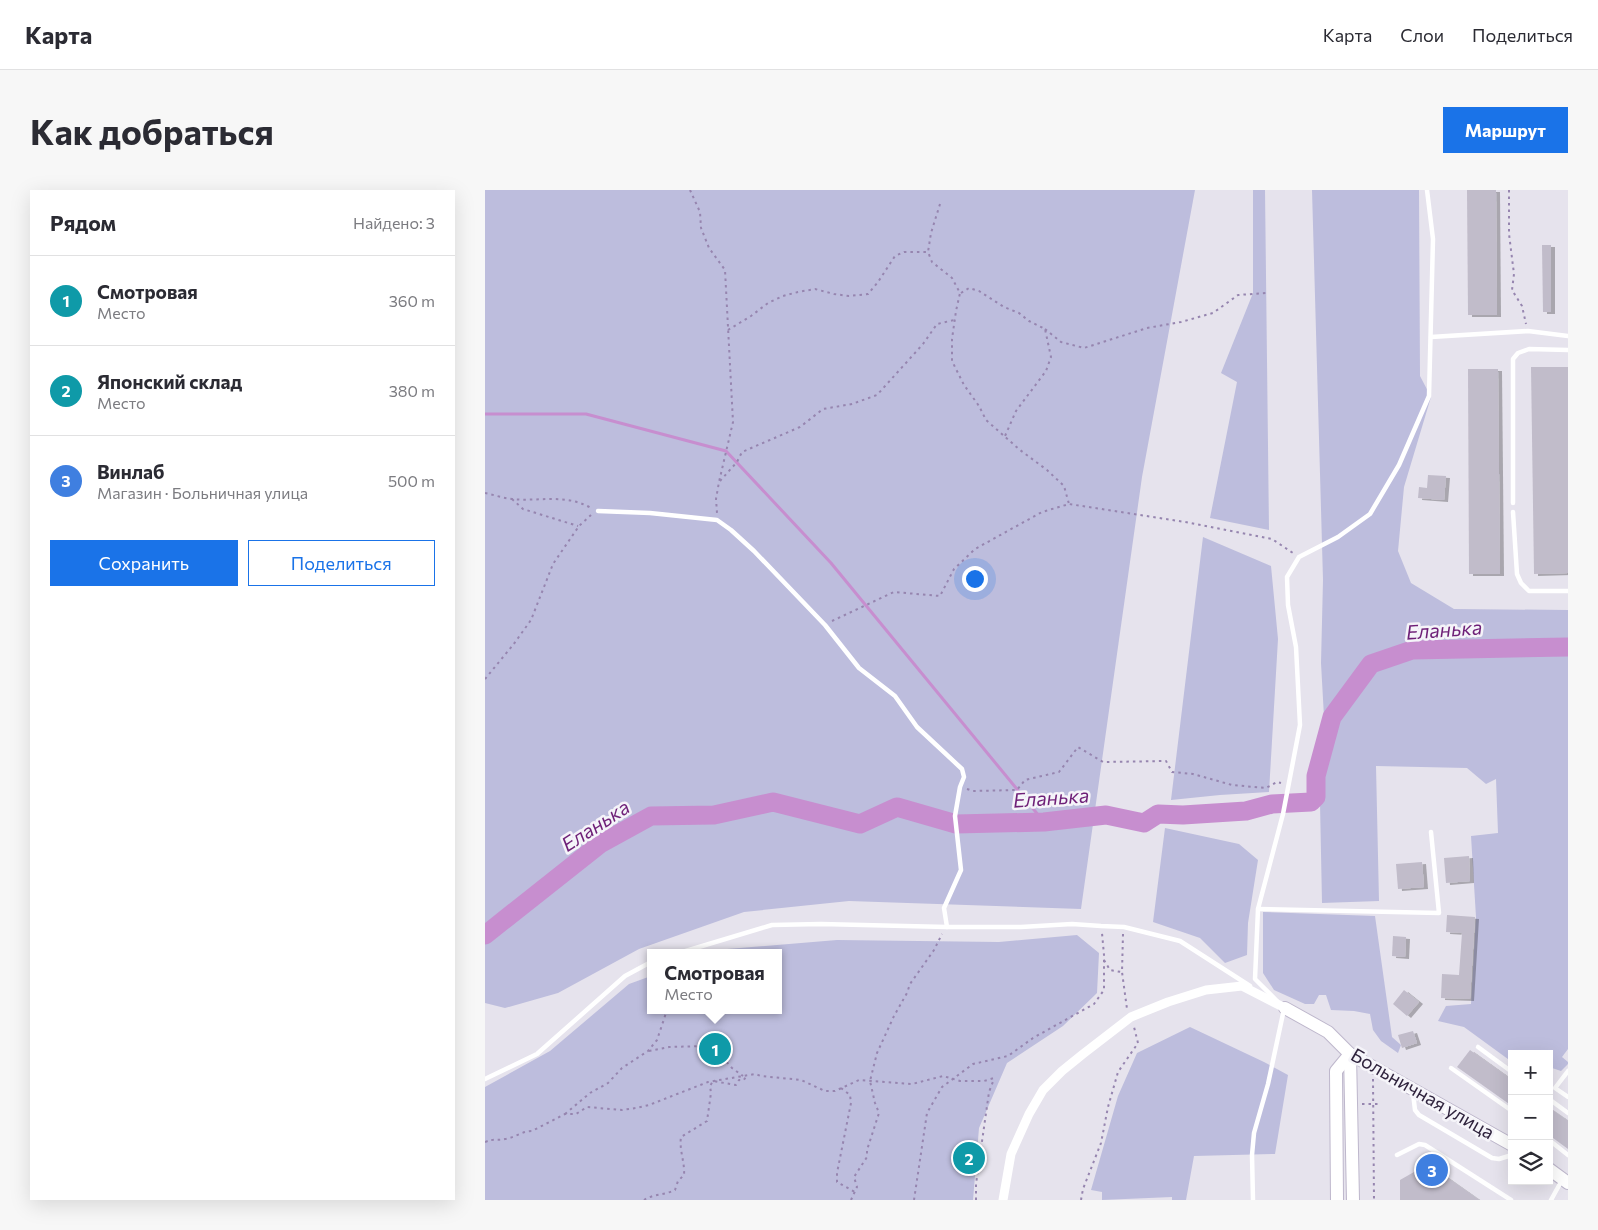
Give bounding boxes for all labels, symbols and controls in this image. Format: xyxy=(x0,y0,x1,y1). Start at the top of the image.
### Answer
text: Карта xyxy=(25,20,92,49)
text: Карта xyxy=(1323,24,1372,46)
text: Слои xyxy=(1400,24,1444,46)
text: Поделиться xyxy=(1472,24,1573,46)
button: Маршрут xyxy=(1443,107,1568,153)
text: Как добраться xyxy=(30,109,274,152)
text: Рядом xyxy=(50,210,116,235)
text: Найдено: 3 xyxy=(353,213,435,232)
text: Смотровая xyxy=(97,280,198,303)
text: 1 xyxy=(62,291,70,310)
text: 360 m xyxy=(389,291,435,310)
text: Место xyxy=(97,303,146,322)
text: Японский склад xyxy=(97,370,242,393)
text: 2 xyxy=(61,381,71,400)
text: 380 m xyxy=(389,381,435,400)
text: Место xyxy=(97,393,146,412)
text: Винлаб xyxy=(97,460,164,483)
text: 3 xyxy=(61,471,71,490)
text: 500 m xyxy=(388,471,435,490)
text: Магазин · Больничная улица xyxy=(97,483,308,502)
button: Сохранить xyxy=(50,540,238,586)
button: Поделиться xyxy=(248,540,435,586)
your location xyxy=(962,566,988,592)
water label: Еланька xyxy=(1405,614,1483,644)
water label: Еланька xyxy=(1012,782,1090,812)
water label: Еланька xyxy=(556,794,634,856)
popup xyxy=(647,949,782,1014)
text: Смотровая xyxy=(664,961,765,984)
text: Место xyxy=(664,984,713,1003)
pin: 1 xyxy=(699,1030,731,1068)
street label: Больничная улица xyxy=(1347,1043,1499,1143)
map controls xyxy=(1508,1050,1553,1185)
button: + xyxy=(1508,1050,1553,1095)
button: − xyxy=(1508,1095,1553,1140)
pin: 2 xyxy=(953,1139,985,1177)
button: layers xyxy=(1508,1140,1553,1185)
pin: 3 xyxy=(1416,1151,1448,1189)

